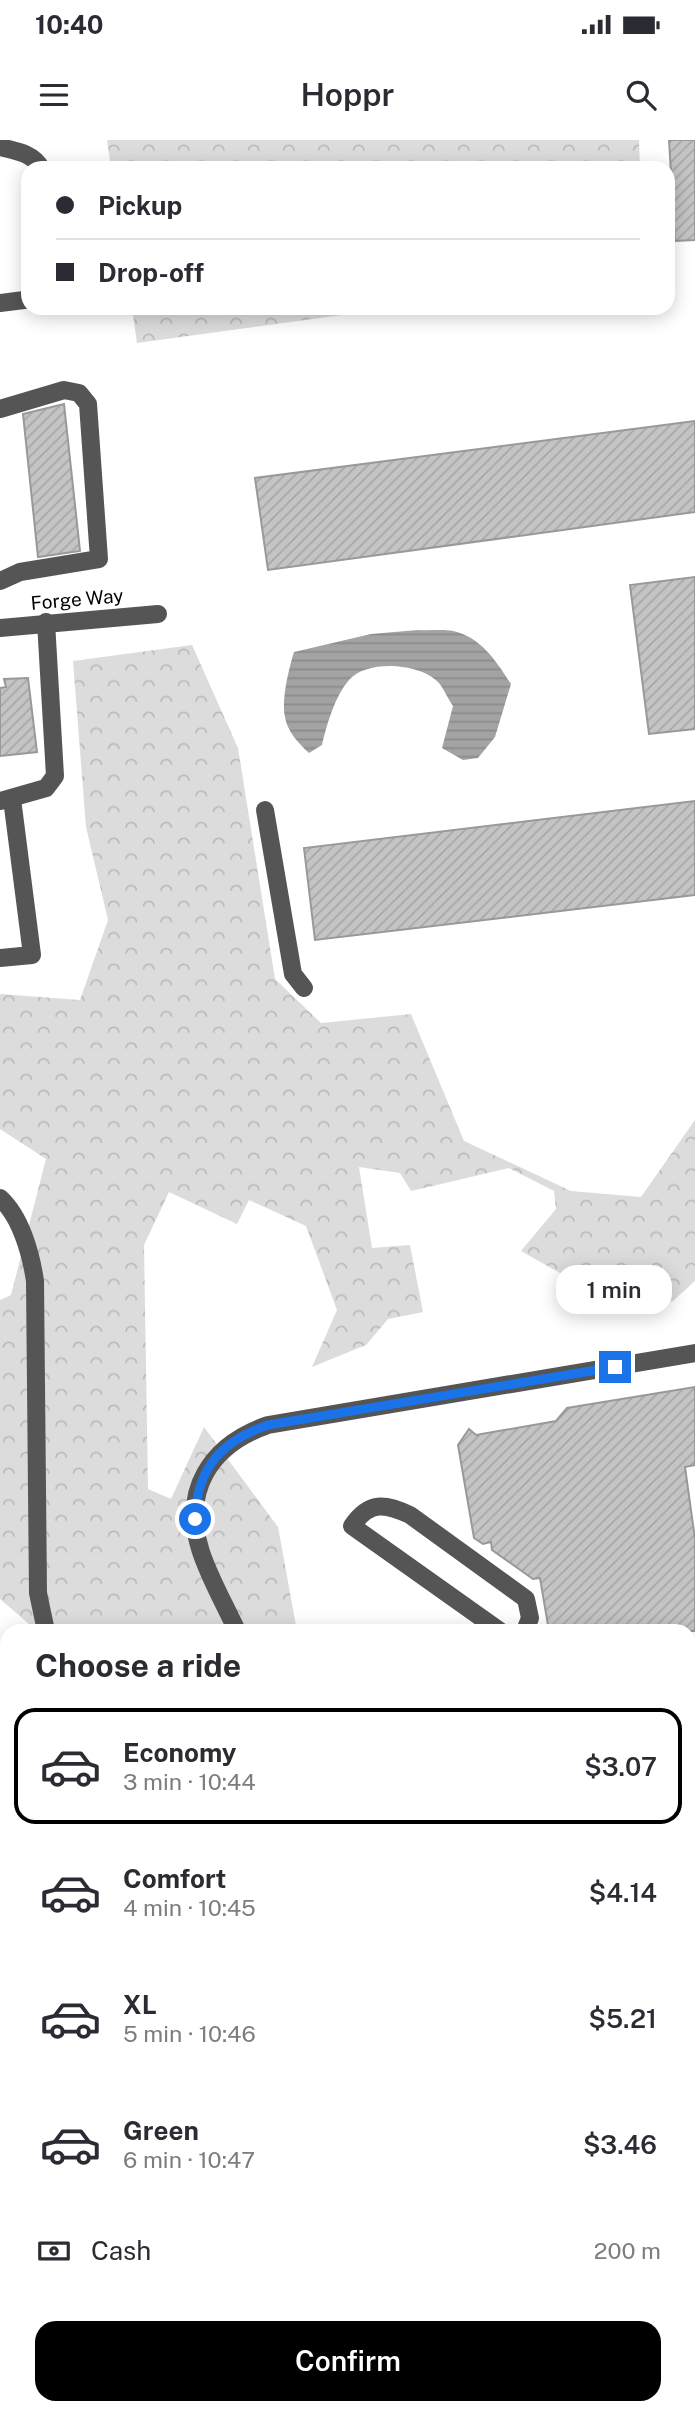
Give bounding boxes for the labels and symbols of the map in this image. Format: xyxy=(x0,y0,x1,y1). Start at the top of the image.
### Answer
street label: Forge Way xyxy=(30,584,124,614)
callout: 1 min xyxy=(557,1266,673,1314)
route end xyxy=(599,1351,631,1383)
route start xyxy=(179,1503,211,1535)

